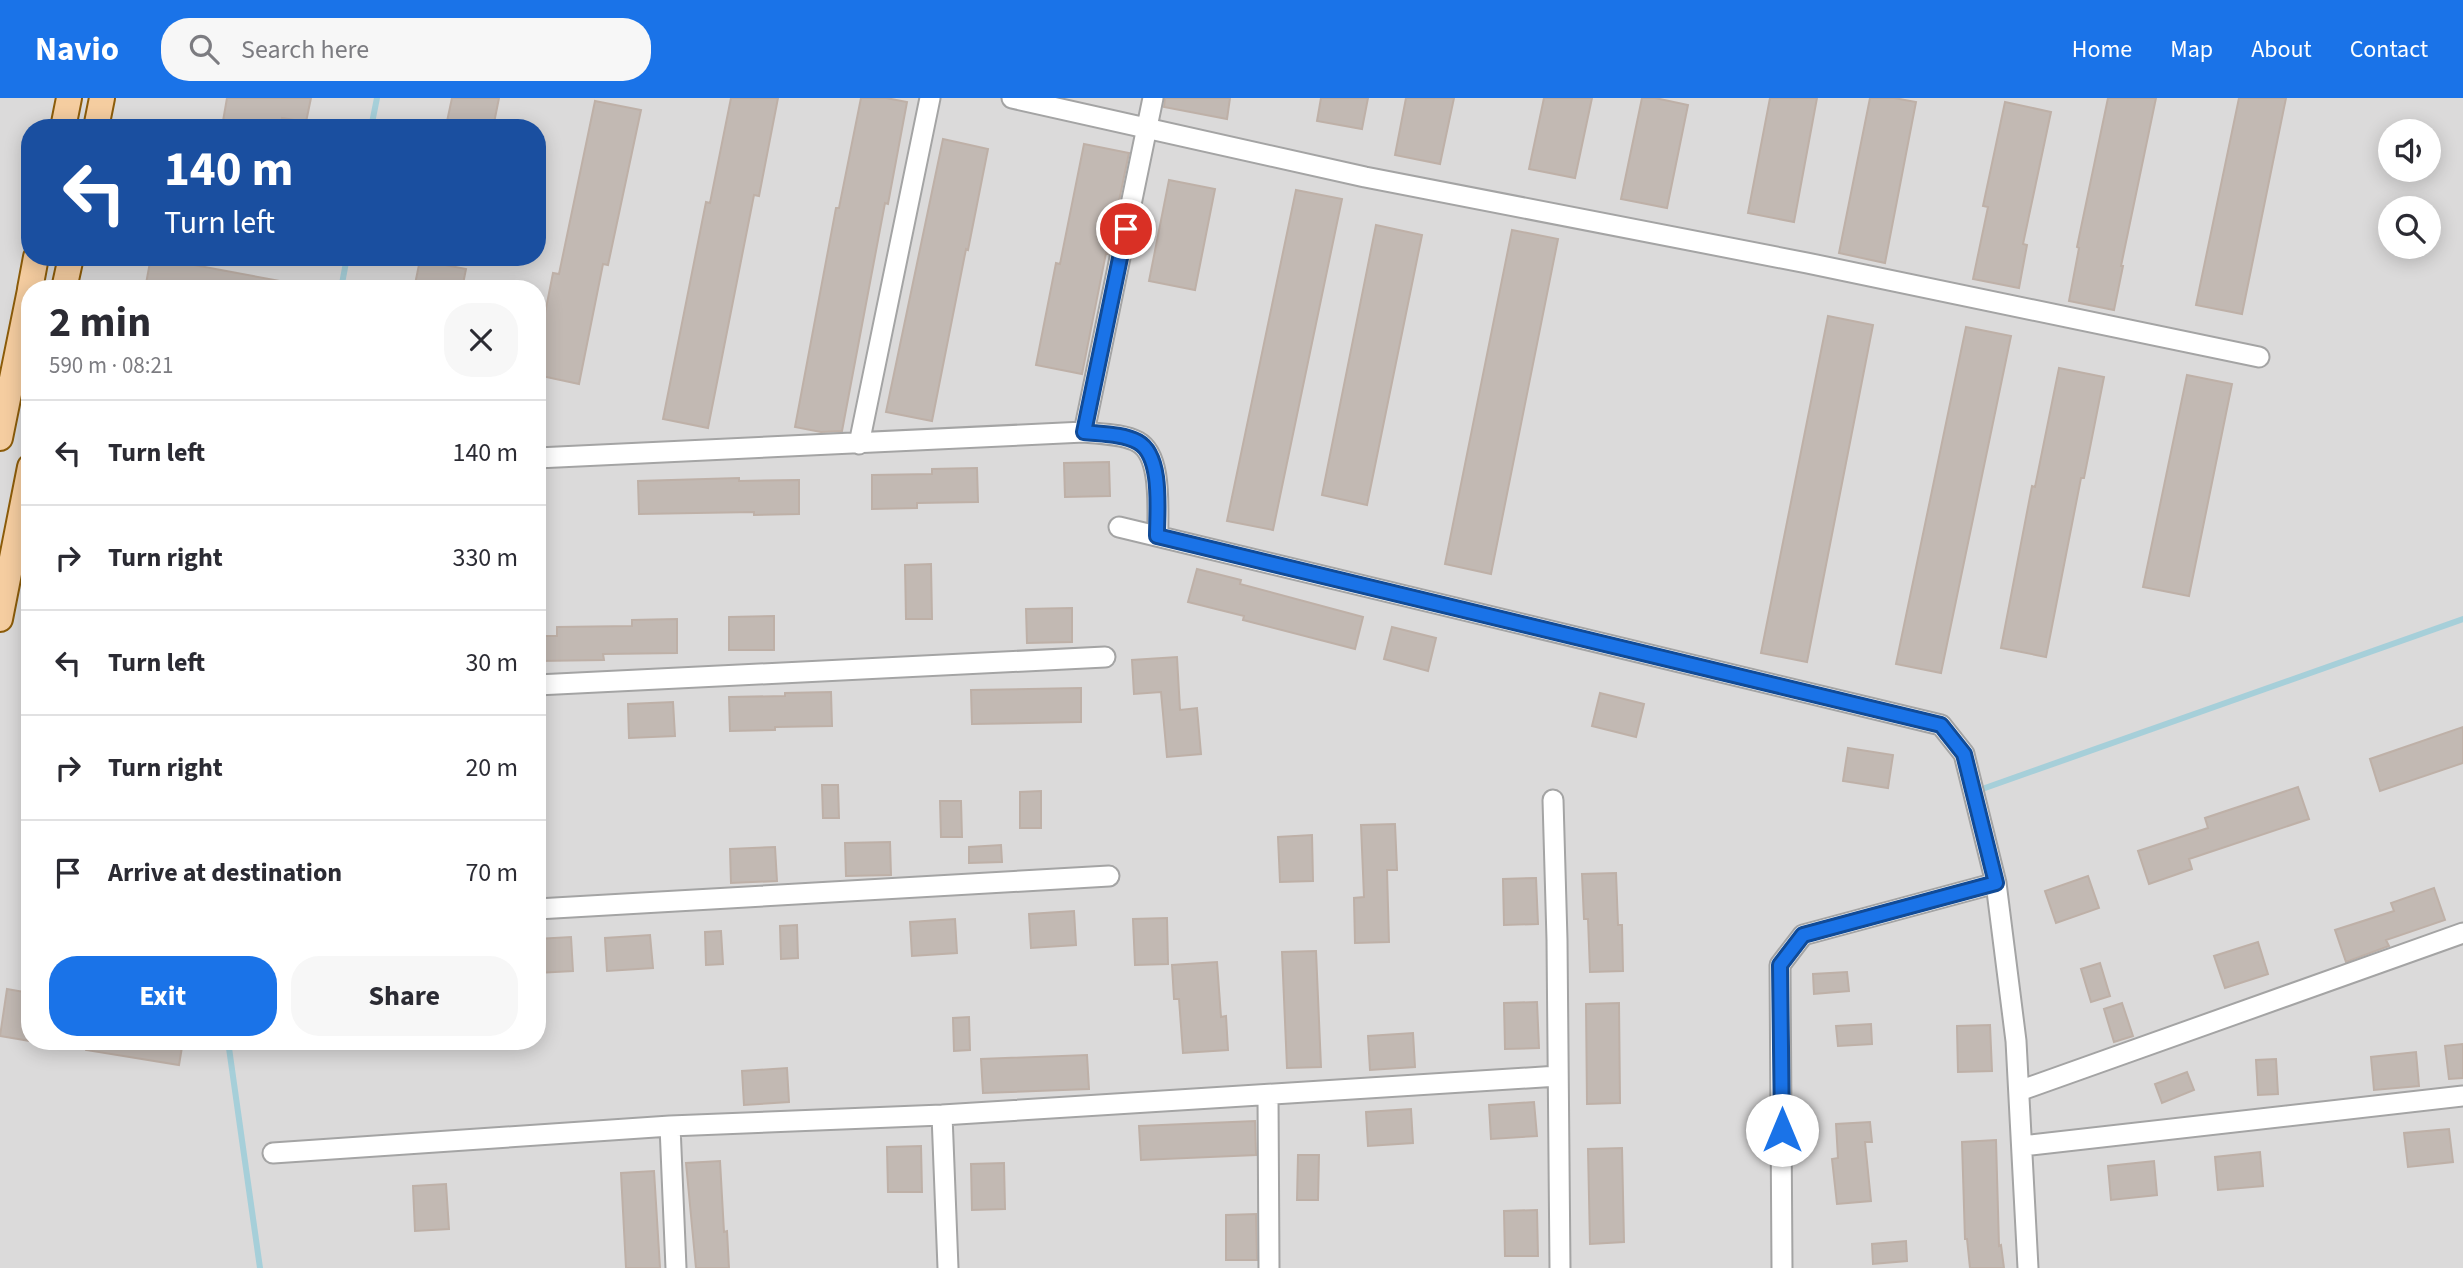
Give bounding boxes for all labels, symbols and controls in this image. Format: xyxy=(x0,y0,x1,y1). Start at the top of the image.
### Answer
search box xyxy=(161,18,651,81)
text: Navio xyxy=(35,26,119,73)
icon: search xyxy=(185,30,223,68)
text: Search here xyxy=(241,31,369,68)
text: Home xyxy=(2072,32,2132,67)
text: Map xyxy=(2170,32,2213,67)
text: About xyxy=(2251,32,2312,67)
text: Contact xyxy=(2350,32,2428,67)
map controls xyxy=(2378,119,2441,259)
button: sound xyxy=(2378,119,2441,182)
text: 140 m xyxy=(164,135,293,205)
icon: left xyxy=(49,147,140,238)
button: search xyxy=(2378,196,2441,259)
pin xyxy=(1096,199,1156,259)
text: Turn left xyxy=(164,200,275,246)
icon: arrive xyxy=(1107,210,1145,248)
text: 2 min xyxy=(49,293,151,353)
button: close xyxy=(444,303,518,377)
text: 590 m · 08:21 xyxy=(49,349,173,382)
icon: left xyxy=(49,434,87,472)
text: Turn left xyxy=(108,434,205,471)
text: 140 m xyxy=(452,434,518,471)
icon: right xyxy=(49,539,87,577)
text: Turn right xyxy=(108,539,223,576)
text: 330 m xyxy=(452,539,518,576)
icon: left xyxy=(49,644,87,682)
text: Turn left xyxy=(108,644,205,681)
text: 30 m xyxy=(465,644,518,681)
icon: right xyxy=(49,749,87,787)
text: Turn right xyxy=(108,749,223,786)
text: 20 m xyxy=(465,749,518,786)
icon: arrive xyxy=(49,854,87,892)
text: Arrive at destination xyxy=(108,854,342,891)
text: 70 m xyxy=(465,854,518,891)
button: Exit xyxy=(49,956,277,1036)
button: Share xyxy=(291,956,518,1036)
position arrow xyxy=(1745,1093,1819,1167)

